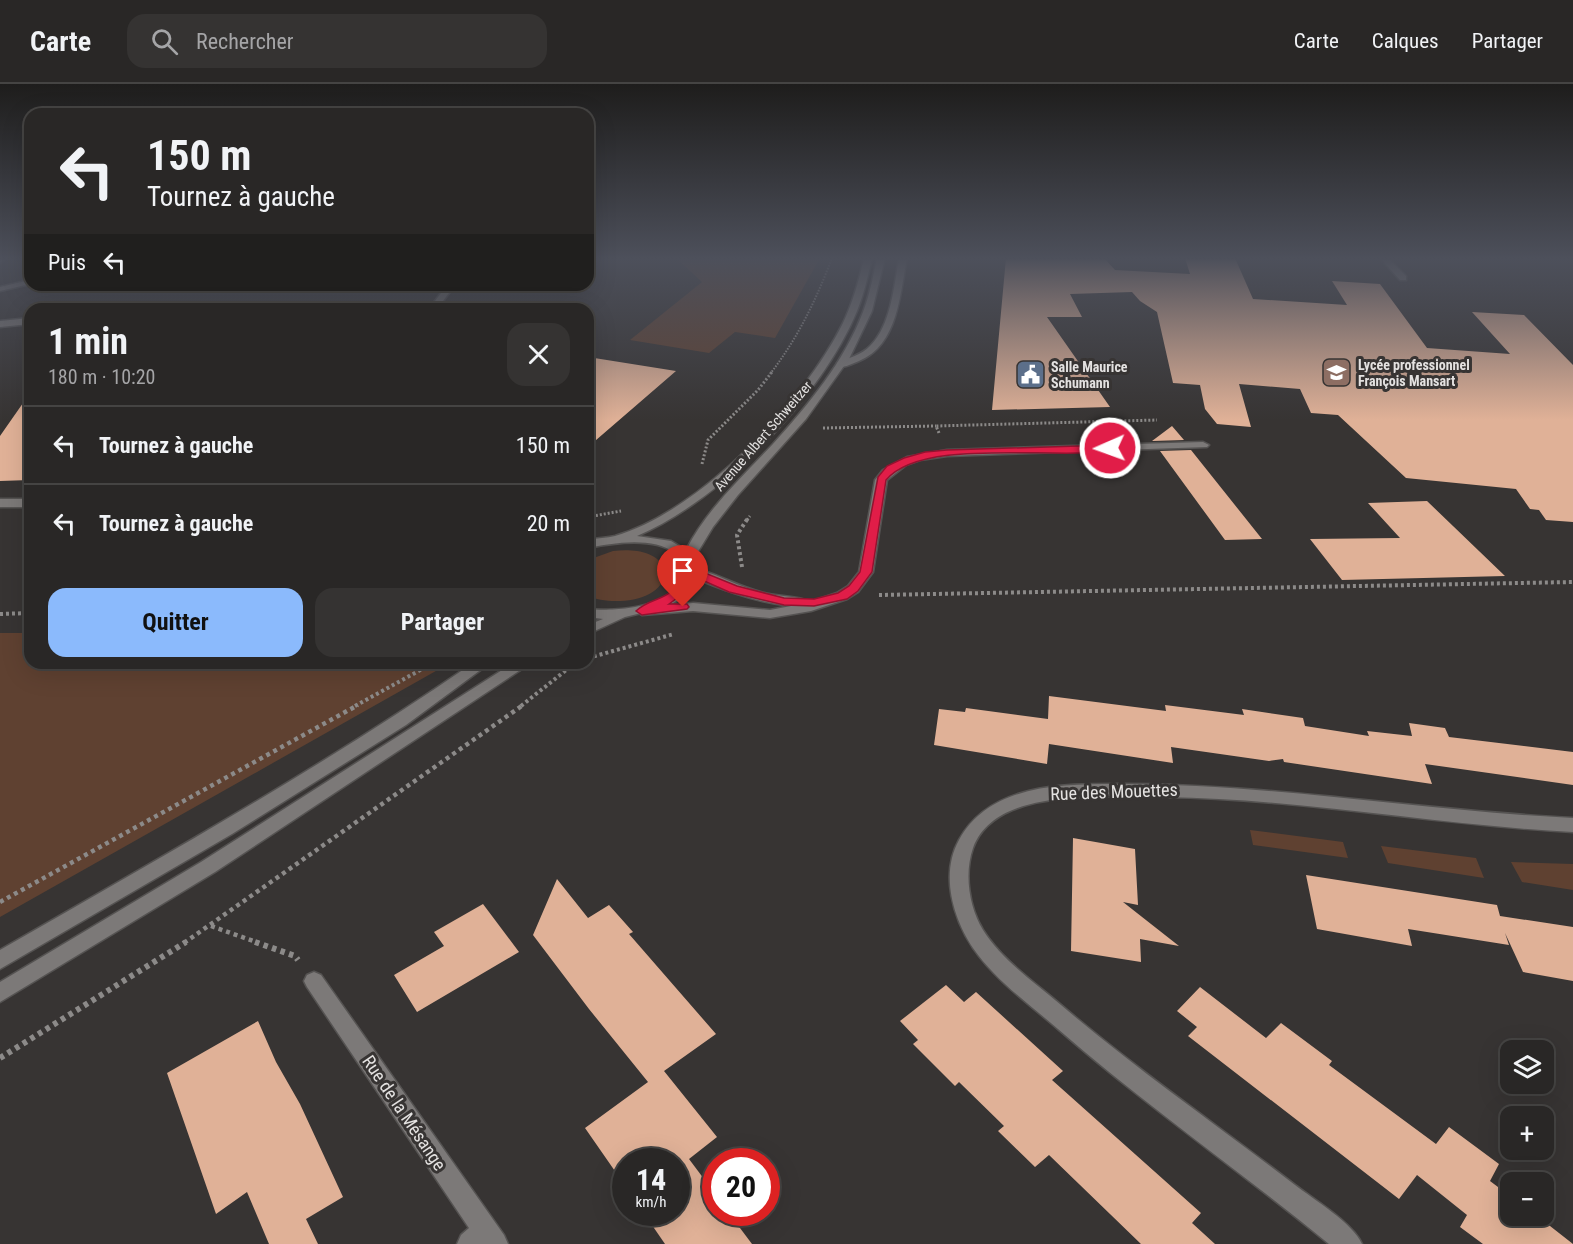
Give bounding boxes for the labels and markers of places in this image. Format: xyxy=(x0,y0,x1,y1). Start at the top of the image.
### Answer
school or university icon: Lycée professionnel François Mansart xyxy=(1321,357,1353,389)
place label: Lycée professionnel François Mansart xyxy=(1358,357,1470,389)
public building icon: Salle Maurice Schumann xyxy=(1014,359,1046,391)
place label: Salle Maurice Schumann xyxy=(1051,359,1128,391)
pin xyxy=(657,545,708,607)

